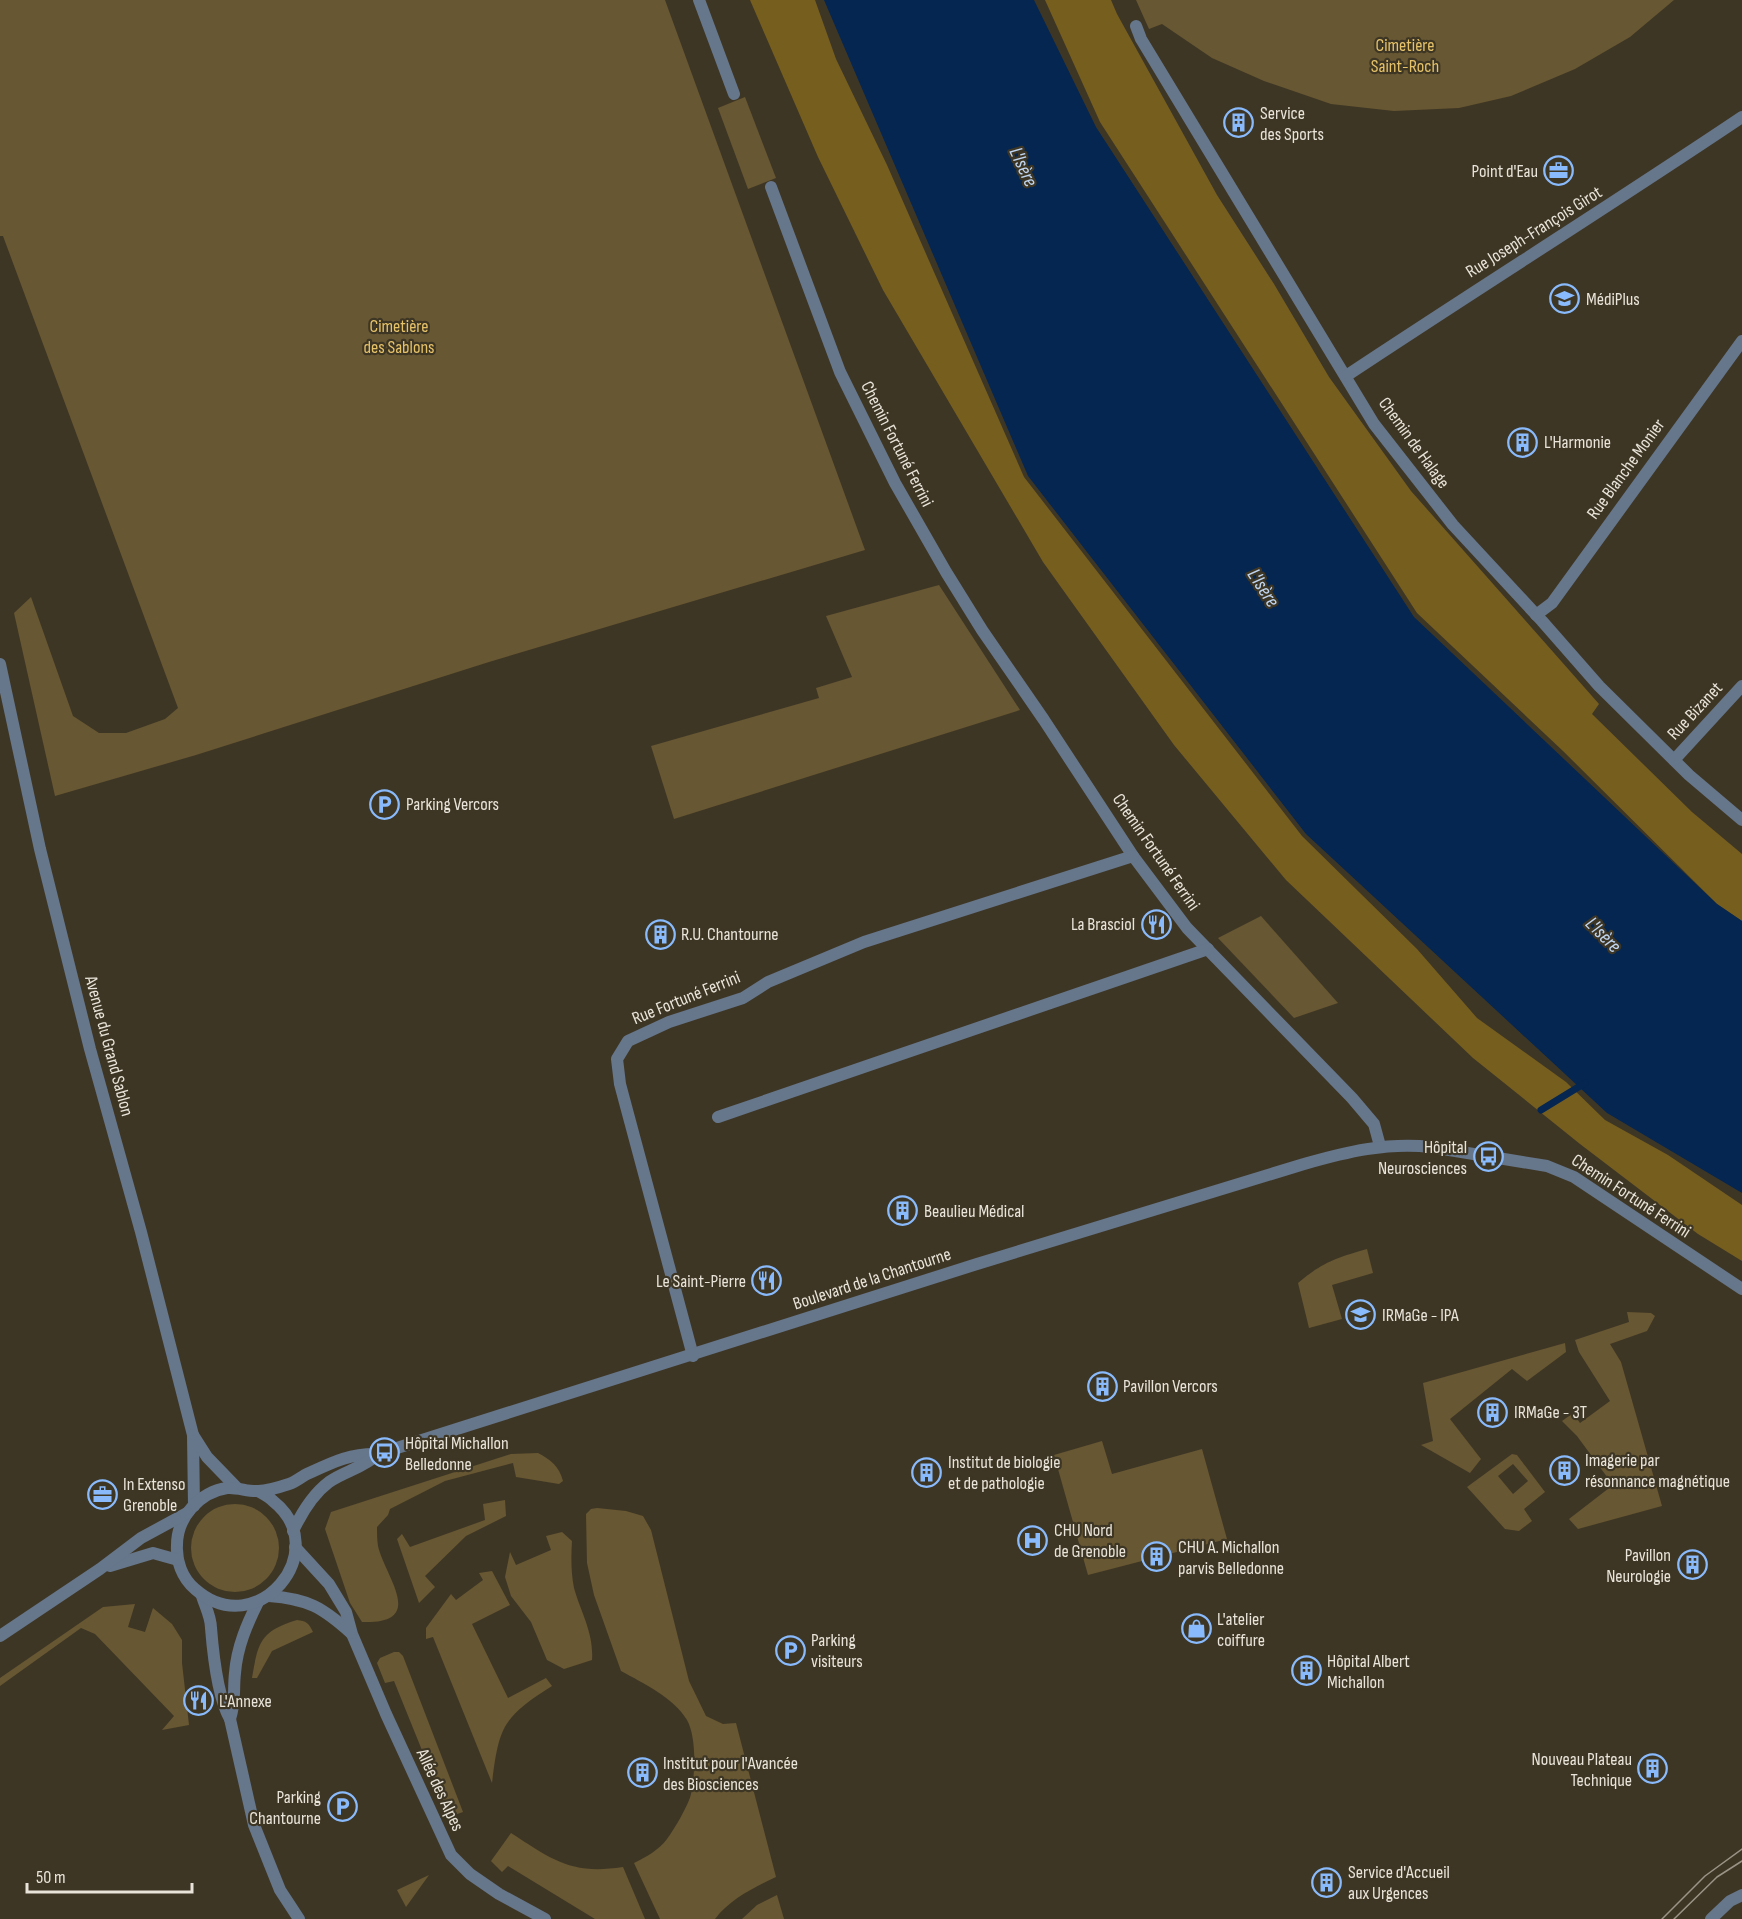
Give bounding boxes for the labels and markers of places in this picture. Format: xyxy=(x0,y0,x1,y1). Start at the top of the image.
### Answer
place label: Service des Sports xyxy=(1260,103,1324,145)
building icon: Service des Sports xyxy=(1223,107,1255,139)
office icon: Point d'Eau xyxy=(1543,155,1575,187)
place label: Point d'Eau xyxy=(1471,161,1538,182)
school or university icon: MédiPlus xyxy=(1549,283,1581,315)
place label: MédiPlus xyxy=(1586,289,1640,310)
building icon: L'Harmonie xyxy=(1507,426,1539,458)
place label: L'Harmonie xyxy=(1544,432,1611,453)
parking icon: Parking Vercors xyxy=(369,788,401,820)
place label: Parking Vercors xyxy=(406,794,499,815)
restaurant icon: La Brasciol xyxy=(1140,908,1172,940)
place label: La Brasciol xyxy=(1071,914,1135,935)
building icon: R.U. Chantourne xyxy=(644,918,676,950)
place label: R.U. Chantourne xyxy=(681,924,779,945)
place label: Hôpital Neurosciences xyxy=(1378,1137,1467,1179)
bus stop icon: Hôpital Neurosciences xyxy=(1472,1141,1504,1173)
building icon: Beaulieu Médical xyxy=(887,1195,919,1227)
place label: Beaulieu Médical xyxy=(924,1201,1024,1222)
restaurant icon: Le Saint-Pierre xyxy=(751,1265,783,1297)
place label: Le Saint-Pierre xyxy=(656,1271,746,1292)
school or university icon: IRMaGe - IPA xyxy=(1345,1299,1377,1331)
place label: IRMaGe - IPA xyxy=(1382,1305,1459,1326)
building icon: Pavillon Vercors xyxy=(1086,1370,1118,1402)
place label: Pavillon Vercors xyxy=(1123,1376,1218,1397)
building icon: IRMaGe - 3T xyxy=(1477,1396,1509,1428)
place label: IRMaGe - 3T xyxy=(1514,1402,1587,1423)
place label: Hôpital Michallon Belledonne xyxy=(405,1433,509,1475)
bus stop icon: Hôpital Michallon Belledonne xyxy=(368,1437,400,1469)
place label: Imagerie par résonnance magnétique xyxy=(1585,1450,1730,1492)
place label: Institut de biologie et de pathologie xyxy=(948,1452,1060,1494)
building icon: Imagerie par résonnance magnétique xyxy=(1548,1454,1580,1486)
building icon: Institut de biologie et de pathologie xyxy=(911,1456,943,1488)
place label: In Extenso Grenoble xyxy=(123,1474,186,1516)
office icon: In Extenso Grenoble xyxy=(86,1478,118,1510)
place label: CHU Nord de Grenoble xyxy=(1054,1520,1126,1562)
hospital icon: CHU Nord de Grenoble xyxy=(1017,1524,1049,1556)
place label: CHU A. Michallon parvis Belledonne xyxy=(1178,1537,1284,1579)
building icon: CHU A. Michallon parvis Belledonne xyxy=(1141,1541,1173,1573)
place label: Pavillon Neurologie xyxy=(1606,1545,1671,1587)
building icon: Pavillon Neurologie xyxy=(1676,1549,1708,1581)
place label: L'atelier coiffure xyxy=(1217,1609,1265,1651)
shop icon: L'atelier coiffure xyxy=(1180,1613,1212,1645)
place label: Parking visiteurs xyxy=(811,1630,863,1672)
parking icon: Parking visiteurs xyxy=(774,1634,806,1666)
place label: Hôpital Albert Michallon xyxy=(1327,1651,1410,1693)
building icon: Hôpital Albert Michallon xyxy=(1290,1655,1322,1687)
restaurant icon: L'Annexe xyxy=(182,1685,214,1717)
place label: L'Annexe xyxy=(219,1691,272,1712)
place label: Nouveau Plateau Technique xyxy=(1532,1749,1632,1791)
place label: Institut pour l'Avancée des Biosciences xyxy=(663,1753,798,1795)
building icon: Nouveau Plateau Technique xyxy=(1637,1753,1669,1785)
building icon: Institut pour l'Avancée des Biosciences xyxy=(626,1757,658,1789)
place label: Parking Chantourne xyxy=(249,1787,321,1829)
parking icon: Parking Chantourne xyxy=(326,1791,358,1823)
place label: Service d'Accueil aux Urgences xyxy=(1348,1862,1450,1904)
building icon: Service d'Accueil aux Urgences xyxy=(1311,1866,1343,1898)

